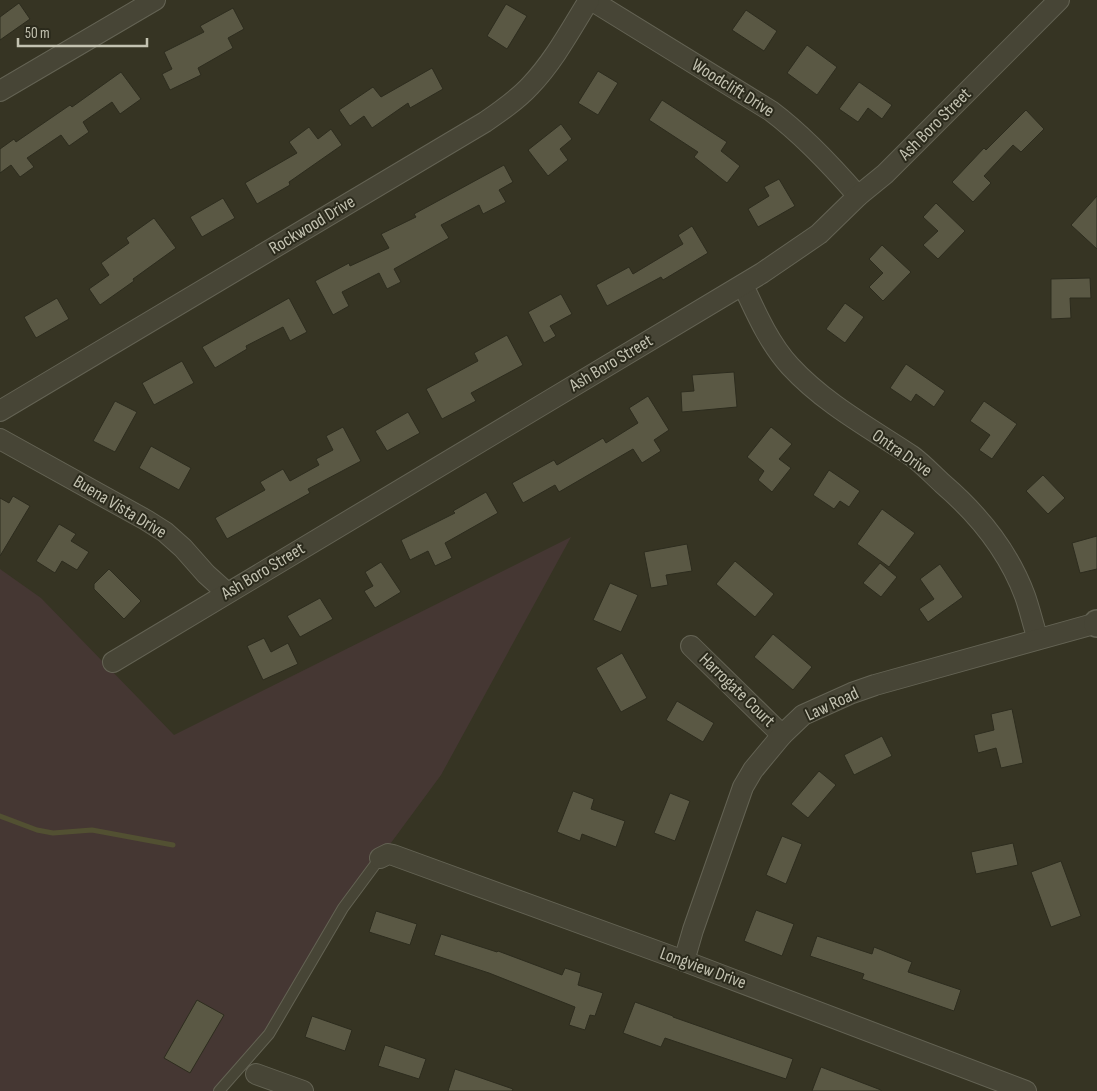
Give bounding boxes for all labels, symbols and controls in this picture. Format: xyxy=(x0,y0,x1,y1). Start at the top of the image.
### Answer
scale bar xyxy=(18,15,146,47)
text: 50 m xyxy=(25,24,50,43)
street label: Woodclift Drive xyxy=(688,54,778,122)
street label: Ash Boro Street xyxy=(894,83,976,165)
street label: Rockwood Drive xyxy=(265,191,359,259)
street label: Ash Boro Street xyxy=(565,330,657,397)
street label: Ontra Drive xyxy=(868,425,936,481)
street label: Buena Vista Drive xyxy=(70,471,170,543)
street label: Ash Boro Street xyxy=(217,538,309,605)
street label: Harrogate Court xyxy=(695,649,780,732)
street label: Law Road xyxy=(802,683,862,725)
street label: Longview Drive xyxy=(657,943,749,993)

